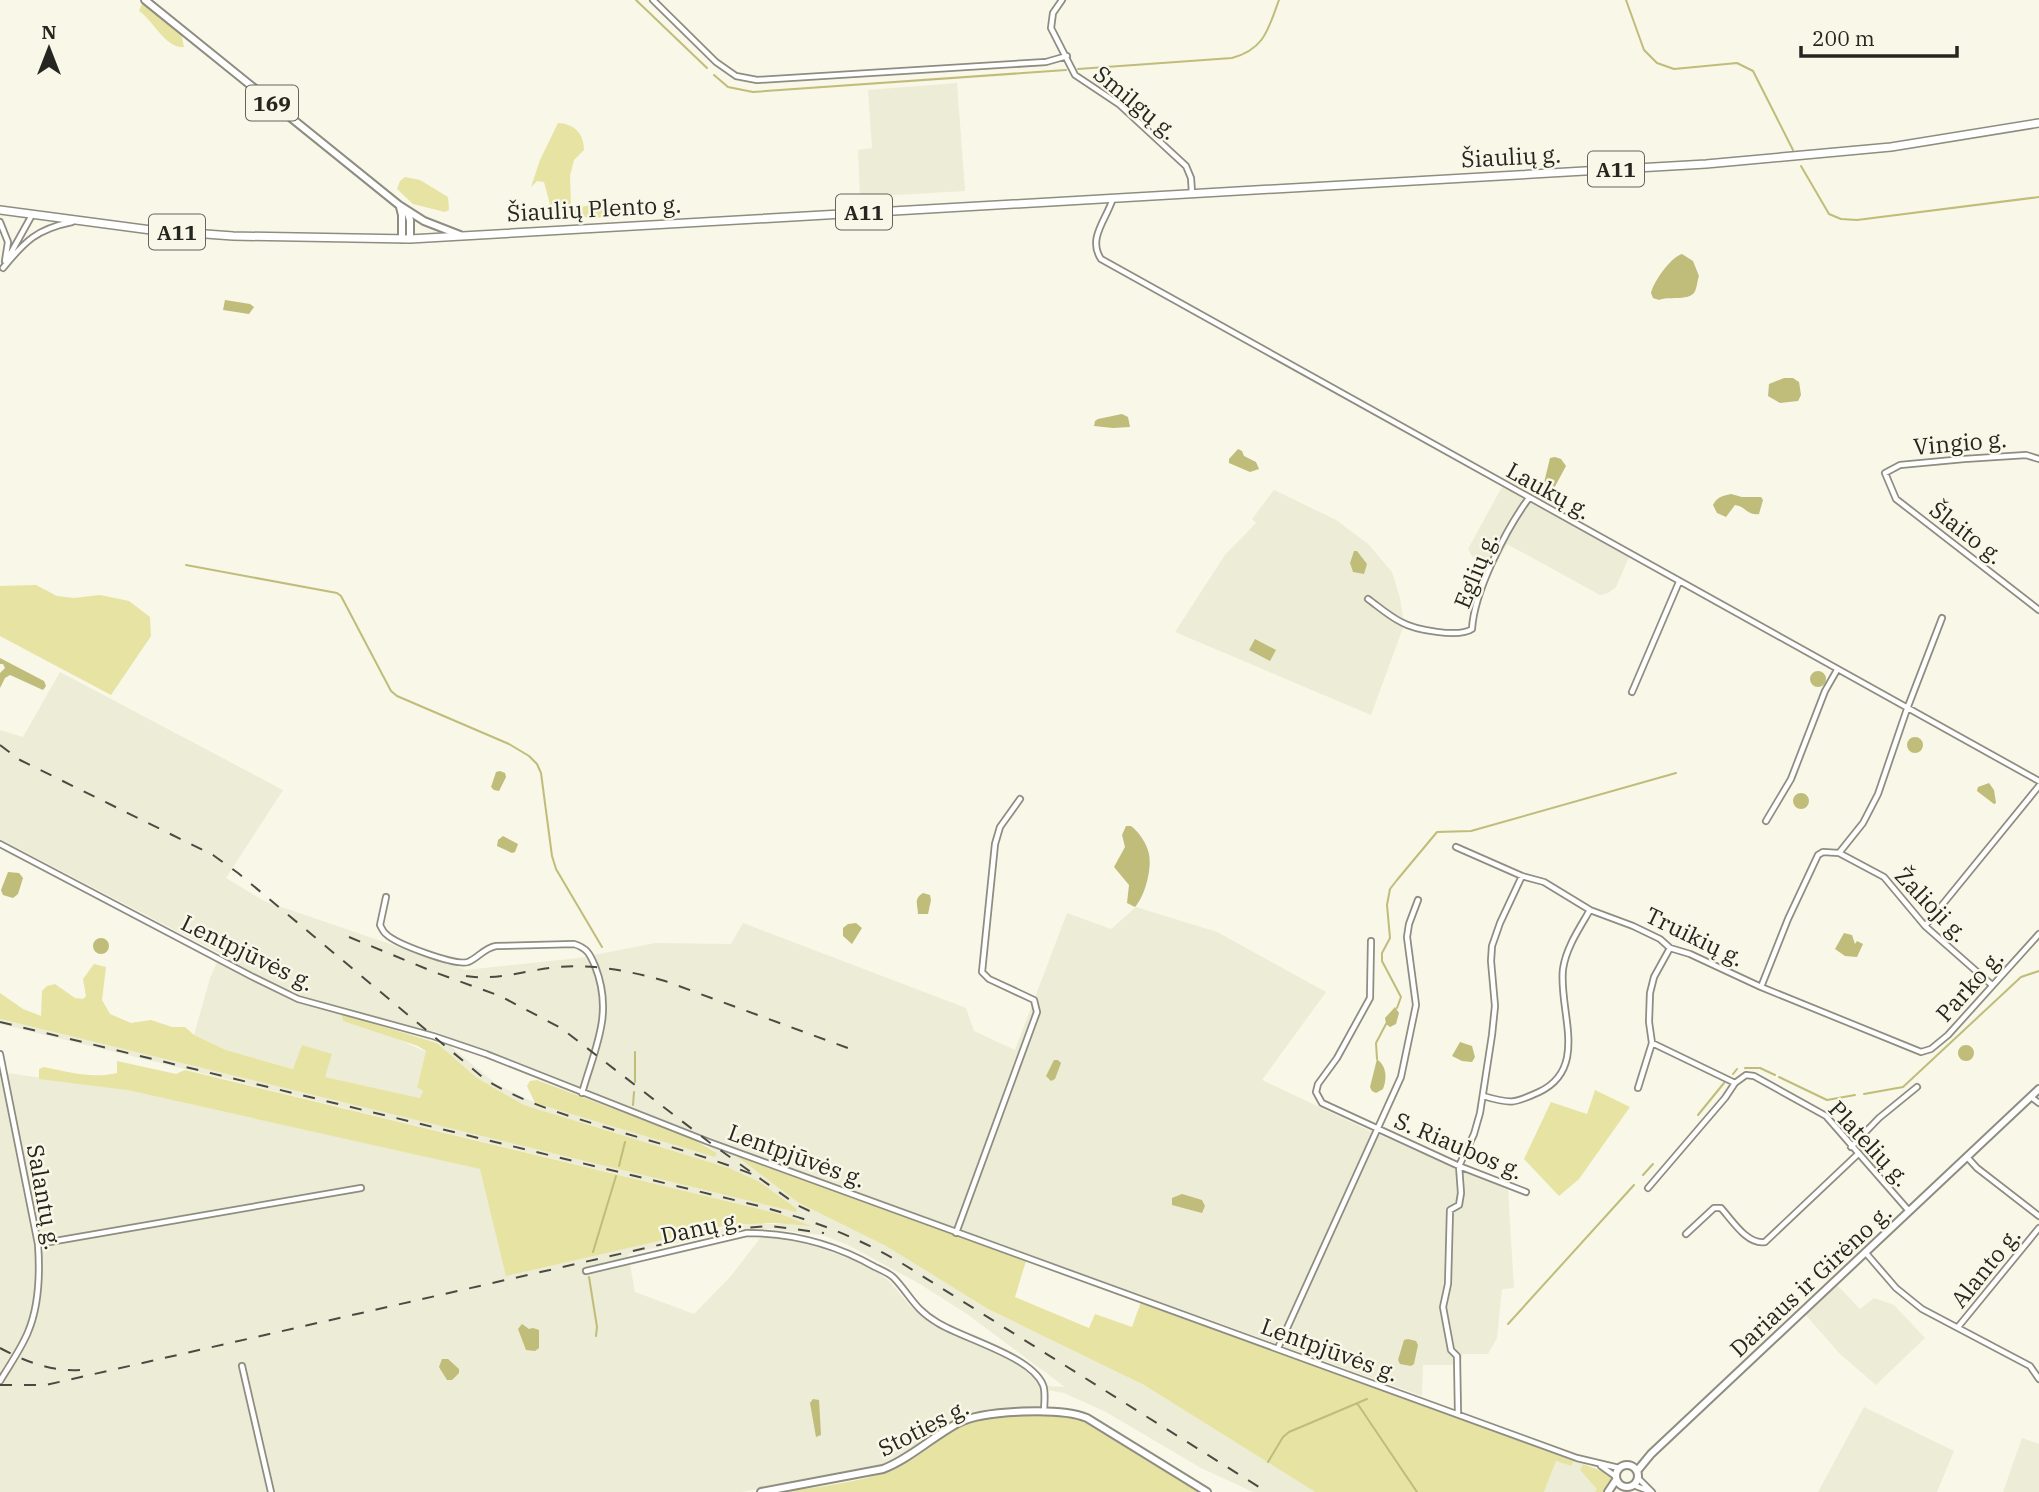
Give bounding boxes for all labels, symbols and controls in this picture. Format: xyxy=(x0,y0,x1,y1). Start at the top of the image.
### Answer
north arrow xyxy=(14,14,84,84)
scale bar xyxy=(1801,14,1957,58)
text: N xyxy=(41,20,57,44)
text: 200 m xyxy=(1812,24,1875,52)
street label: Smilgų g. xyxy=(1088,58,1184,146)
road number: 169 xyxy=(246,86,298,120)
street label: Šiaulių g. xyxy=(1460,138,1562,174)
road number: A11 xyxy=(1588,152,1644,186)
street label: Šiaulių Plento g. xyxy=(506,188,682,228)
road number: A11 xyxy=(836,194,892,230)
road number: A11 xyxy=(149,215,205,250)
street label: Vingio g. xyxy=(1912,423,2008,461)
street label: Laukų g. xyxy=(1501,455,1597,525)
street label: Šlaito g. xyxy=(1924,494,2010,570)
street label: Eglių g. xyxy=(1446,527,1504,613)
street label: Žalioji g. xyxy=(1889,860,1975,948)
street label: Truikių g. xyxy=(1641,899,1749,973)
street label: Lentpjūvės g. xyxy=(177,907,319,997)
street label: Parko g. xyxy=(1929,943,2009,1027)
street label: Platelių g. xyxy=(1823,1094,1917,1192)
street label: S. Riaubos g. xyxy=(1390,1104,1528,1186)
street label: Lentpjūvės g. xyxy=(724,1116,870,1194)
street label: Salantų g. xyxy=(21,1142,69,1252)
street label: Dariaus ir Girėno g. xyxy=(1723,1197,1897,1363)
street label: Danų g. xyxy=(658,1204,744,1250)
street label: Alanto g. xyxy=(1943,1221,2027,1313)
street label: Lentpjūvės g. xyxy=(1257,1310,1403,1388)
street label: Stoties g. xyxy=(873,1391,973,1463)

